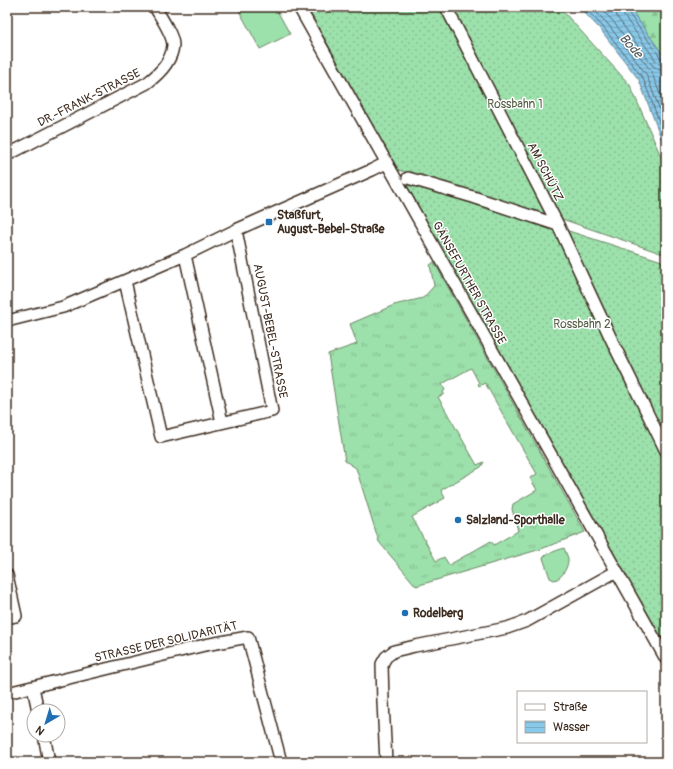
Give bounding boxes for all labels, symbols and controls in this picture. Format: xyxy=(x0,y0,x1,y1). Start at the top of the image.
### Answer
water label: Bode xyxy=(616,31,647,63)
street label: DR.-FRANK-STRASSE xyxy=(35,66,143,130)
park label: Rossbahn 1 xyxy=(487,97,543,112)
street label: AM SCHÜTZ xyxy=(524,140,567,204)
place label: Staßfurt, August-Bebel-Straße xyxy=(277,208,385,237)
marker: Staßfurt, August-Bebel-Straße xyxy=(264,217,274,227)
street label: GÄNSEFURTHER STRASSE xyxy=(429,218,510,347)
street label: AUGUST-BEBEL-STRASSE xyxy=(250,262,290,400)
park label: Rossbahn 2 xyxy=(553,317,611,332)
place label: Salzland-Sporthalle xyxy=(466,513,566,528)
marker: Salzland-Sporthalle xyxy=(453,515,463,525)
place label: Rodelberg xyxy=(413,606,463,621)
marker: Rodelberg xyxy=(400,608,410,618)
street label: STRASSE DER SOLIDARITÄT xyxy=(93,617,239,666)
legend xyxy=(517,691,647,743)
text: Straße xyxy=(553,700,587,715)
north arrow xyxy=(26,703,66,743)
text: Wasser xyxy=(553,720,590,735)
text: N xyxy=(33,723,47,738)

